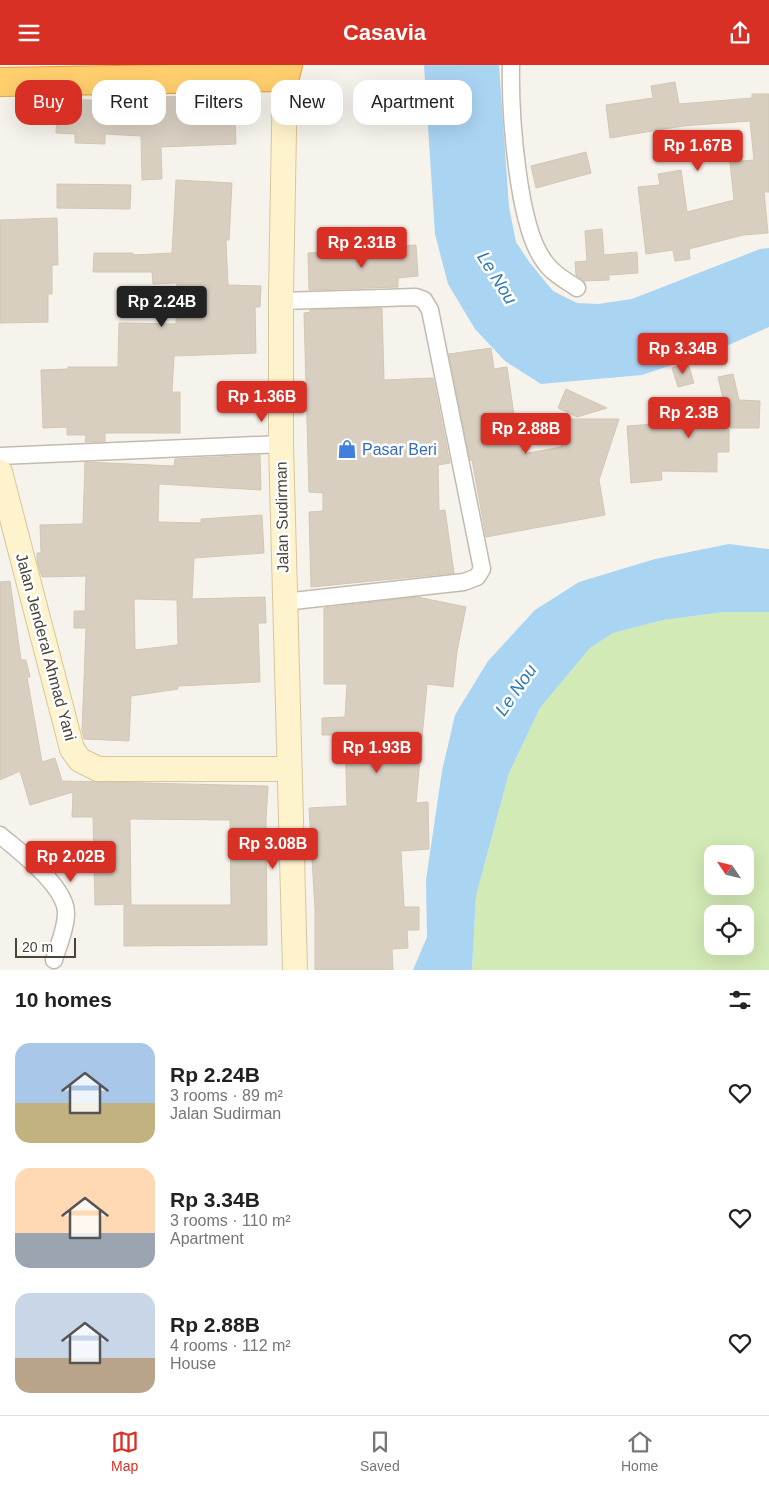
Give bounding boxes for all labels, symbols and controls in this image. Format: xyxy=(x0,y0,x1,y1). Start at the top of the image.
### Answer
icon: menu xyxy=(15,19,43,47)
icon: share xyxy=(726,19,754,47)
text: Casavia xyxy=(343,20,426,45)
chip: Buy xyxy=(15,80,82,125)
chip: Rent xyxy=(92,80,166,125)
chip: Filters xyxy=(176,80,261,125)
chip: New xyxy=(271,80,343,125)
chip: Apartment xyxy=(353,80,472,125)
pin: Rp 1.67B xyxy=(646,129,750,172)
text: Rp 1.67B xyxy=(664,137,732,154)
pin: Rp 2.31B xyxy=(310,227,414,269)
text: Rp 2.31B xyxy=(328,234,396,251)
water label: Le Nou xyxy=(473,248,521,308)
pin: Rp 2.24B xyxy=(110,285,214,328)
text: Rp 2.24B xyxy=(128,293,196,310)
pin: Rp 3.34B xyxy=(631,333,735,375)
text: Rp 3.34B xyxy=(649,340,717,357)
pin: Rp 1.36B xyxy=(210,381,314,423)
text: Rp 1.36B xyxy=(228,388,296,405)
pin: Rp 2.3B xyxy=(643,397,735,439)
text: Rp 2.3B xyxy=(659,404,719,421)
pin: Rp 2.88B xyxy=(474,413,578,455)
text: Rp 2.88B xyxy=(492,420,560,437)
shop icon: Pasar Beri xyxy=(336,438,358,460)
place label: Pasar Beri xyxy=(362,441,437,458)
street label: Jalan Sudirman xyxy=(273,461,291,573)
street label: Jalan Jenderal Ahmad Yani xyxy=(13,551,79,743)
water label: Le Nou xyxy=(491,660,541,720)
pin: Rp 1.93B xyxy=(325,731,429,774)
text: Rp 1.93B xyxy=(343,739,411,756)
pin: Rp 3.08B xyxy=(221,827,325,870)
text: Rp 3.08B xyxy=(239,835,307,852)
pin: Rp 2.02B xyxy=(19,841,123,883)
north arrow xyxy=(704,845,754,895)
map controls xyxy=(704,845,754,955)
text: Rp 2.02B xyxy=(37,848,105,865)
button: locate xyxy=(704,905,754,955)
scale bar xyxy=(15,935,76,958)
text: 20 m xyxy=(22,939,53,955)
icon: filters xyxy=(726,986,754,1014)
text: 10 homes xyxy=(15,988,112,1011)
icon: home xyxy=(55,1063,115,1123)
text: Rp 2.24B xyxy=(170,1063,260,1086)
icon: heart xyxy=(726,1079,754,1107)
text: 3 rooms · 89 m² xyxy=(170,1087,283,1104)
text: Jalan Sudirman xyxy=(170,1105,281,1122)
icon: home xyxy=(55,1188,115,1248)
text: Rp 3.34B xyxy=(170,1188,260,1211)
icon: heart xyxy=(726,1204,754,1232)
text: 3 rooms · 110 m² xyxy=(170,1212,291,1229)
text: Apartment xyxy=(170,1230,244,1247)
icon: home xyxy=(55,1313,115,1373)
text: Rp 2.88B xyxy=(170,1313,260,1336)
icon: heart xyxy=(726,1329,754,1357)
text: 4 rooms · 112 m² xyxy=(170,1337,291,1354)
text: House xyxy=(170,1355,216,1372)
tab: Map xyxy=(111,1428,139,1474)
tab: Saved xyxy=(360,1428,400,1474)
tab: Home xyxy=(621,1428,658,1474)

